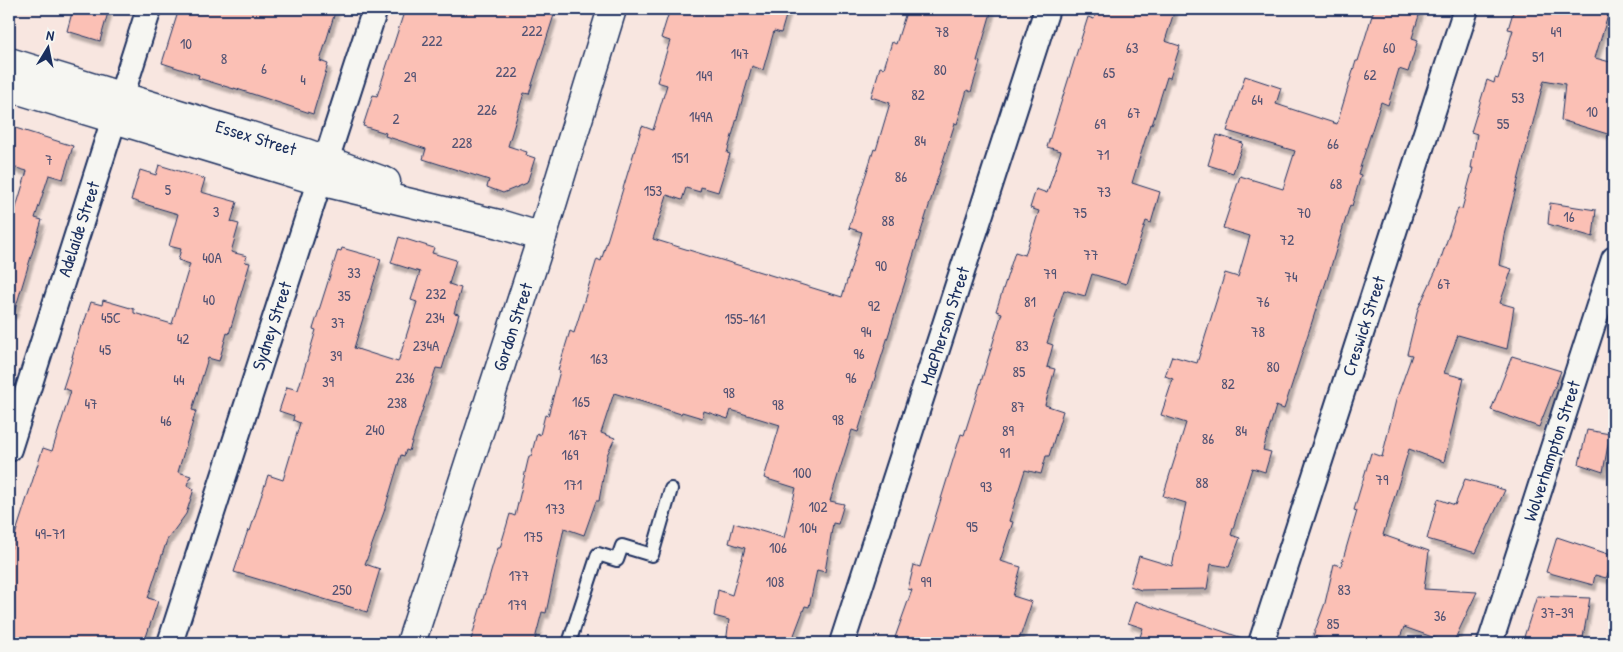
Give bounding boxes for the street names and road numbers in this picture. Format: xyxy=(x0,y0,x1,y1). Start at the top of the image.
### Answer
street label: Essex Street xyxy=(213,113,300,162)
street label: Adelaide Street xyxy=(51,177,106,280)
street label: MacPherson Street xyxy=(914,263,976,388)
street label: Creswick Street xyxy=(1336,272,1392,379)
street label: Sydney Street xyxy=(245,278,298,373)
street label: Gordon Street xyxy=(487,279,539,374)
street label: Wolverhampton Street xyxy=(1517,376,1586,524)

